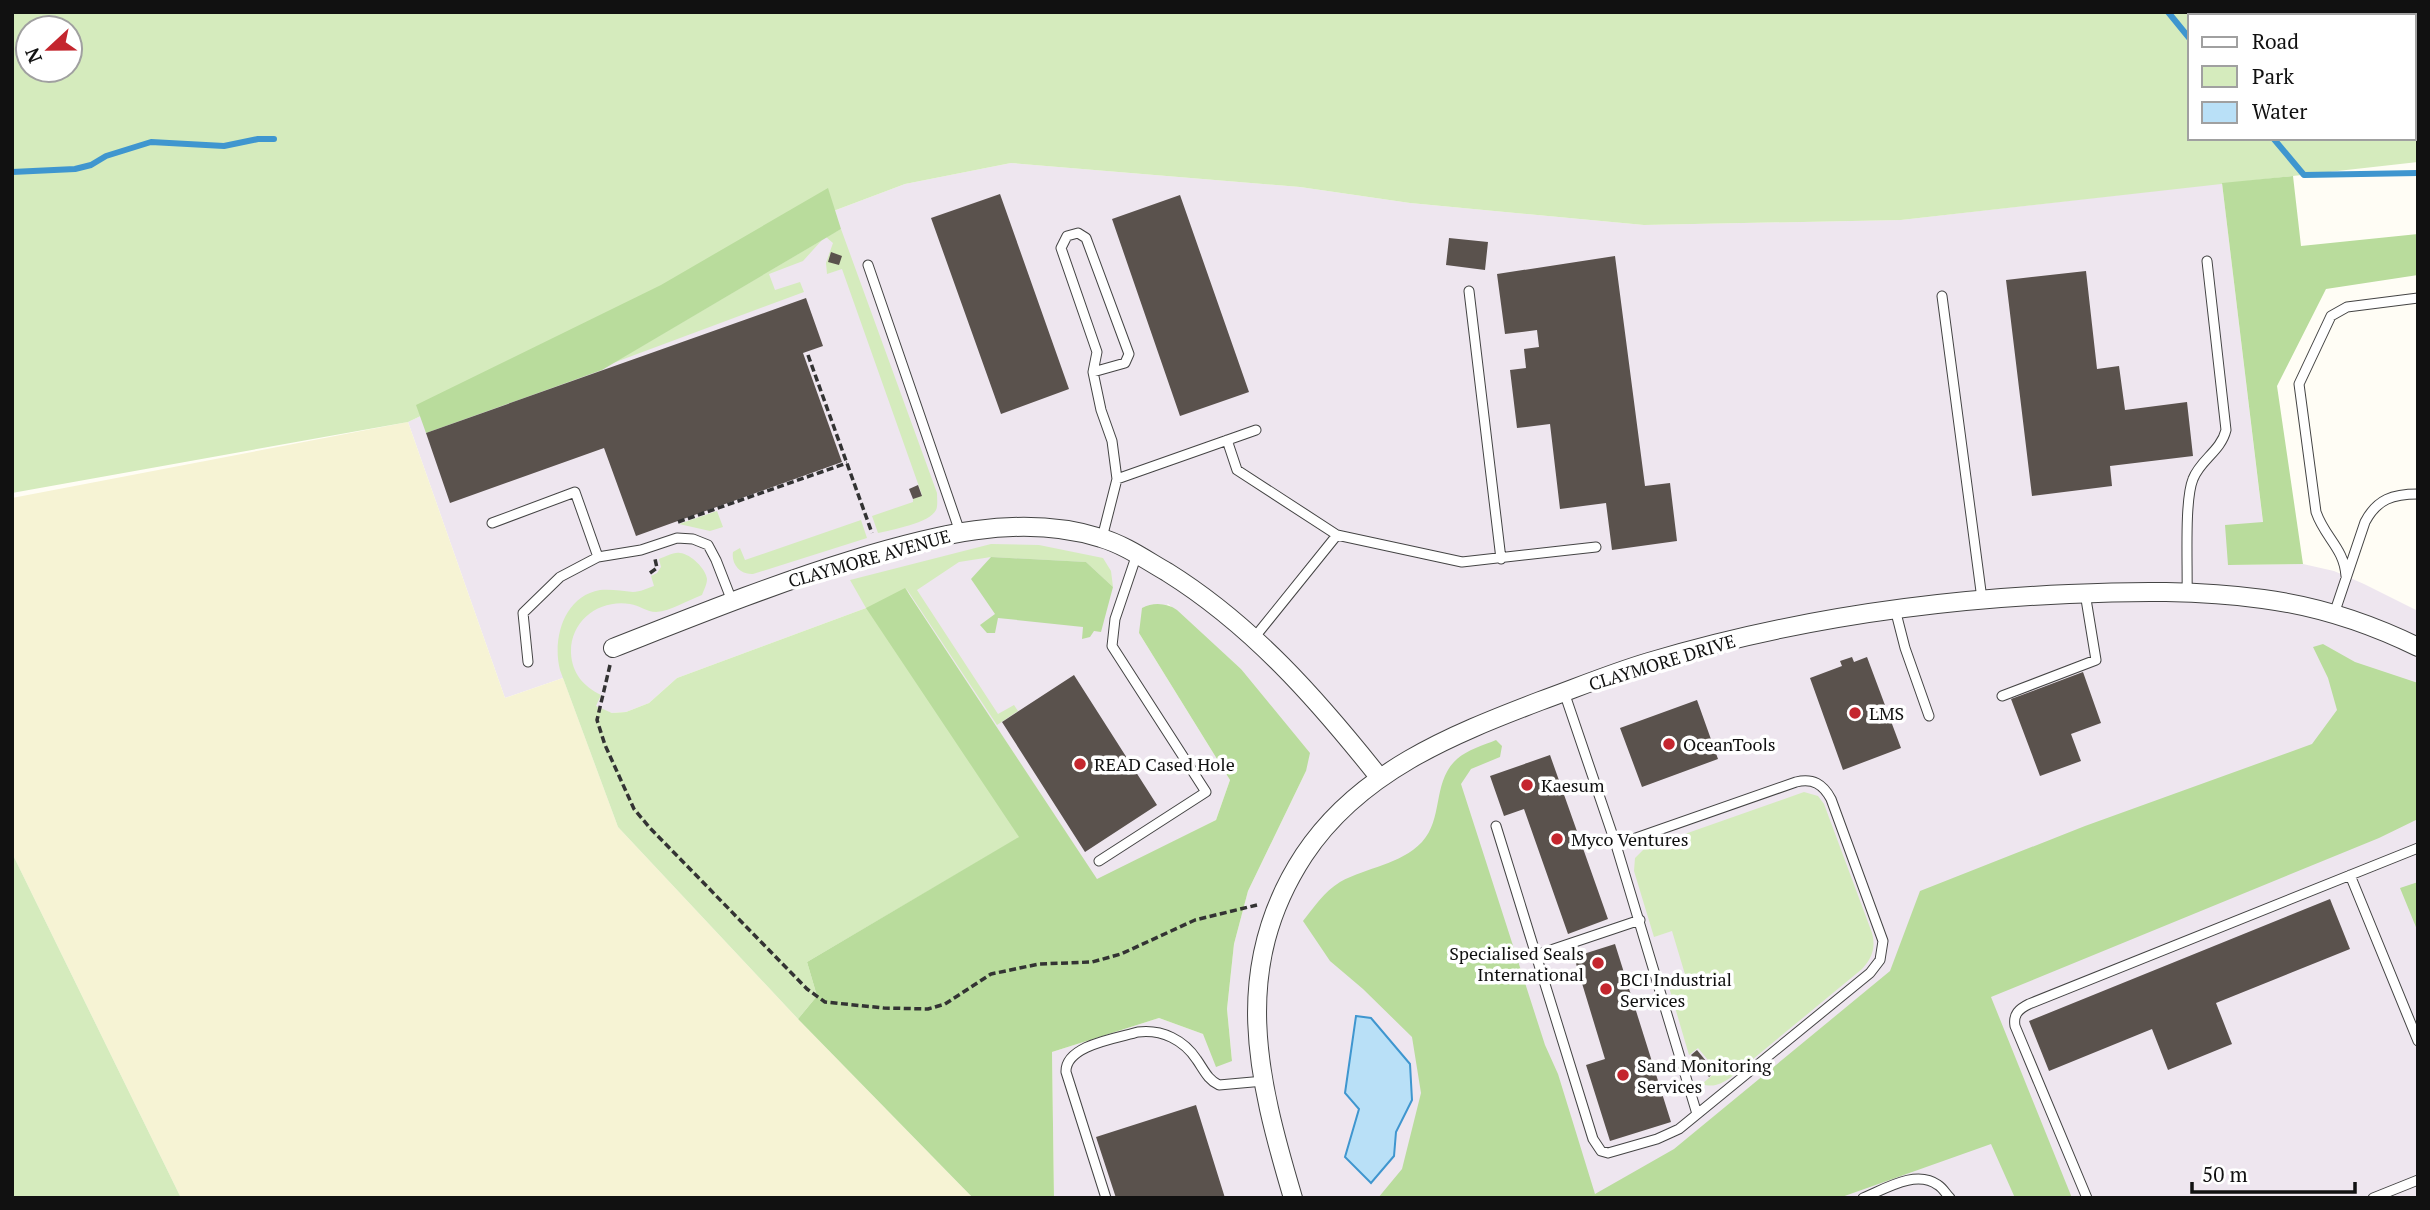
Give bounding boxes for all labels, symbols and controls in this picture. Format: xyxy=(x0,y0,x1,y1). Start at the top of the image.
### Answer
north arrow xyxy=(14,14,84,84)
legend xyxy=(2188,14,2416,140)
text: Road xyxy=(2252,27,2299,55)
text: N xyxy=(18,44,47,67)
text: Park xyxy=(2252,62,2294,90)
text: Water xyxy=(2252,97,2307,125)
street label: CLAYMORE AVENUE xyxy=(785,523,953,593)
street label: CLAYMORE DRIVE xyxy=(1586,628,1738,696)
place label: LMS xyxy=(1869,701,1904,725)
marker: LMS xyxy=(1847,705,1863,721)
place label: OceanTools xyxy=(1683,732,1776,756)
marker: OceanTools xyxy=(1661,736,1677,752)
place label: READ Cased Hole xyxy=(1094,752,1235,776)
marker: READ Cased Hole xyxy=(1072,756,1088,772)
place label: Kaesum xyxy=(1541,773,1605,797)
marker: Kaesum xyxy=(1519,777,1535,793)
place label: Myco Ventures xyxy=(1571,827,1688,851)
marker: Myco Ventures xyxy=(1549,831,1565,847)
place label: Specialised Seals International xyxy=(1449,941,1584,986)
marker: Specialised Seals International xyxy=(1590,955,1606,971)
place label: BCI Industrial Services xyxy=(1620,967,1732,1012)
marker: BCI Industrial Services xyxy=(1598,981,1614,997)
place label: Sand Monitoring Services xyxy=(1637,1053,1772,1098)
marker: Sand Monitoring Services xyxy=(1615,1067,1631,1083)
scale bar xyxy=(2192,1150,2355,1194)
text: 50 m xyxy=(2202,1160,2248,1188)

